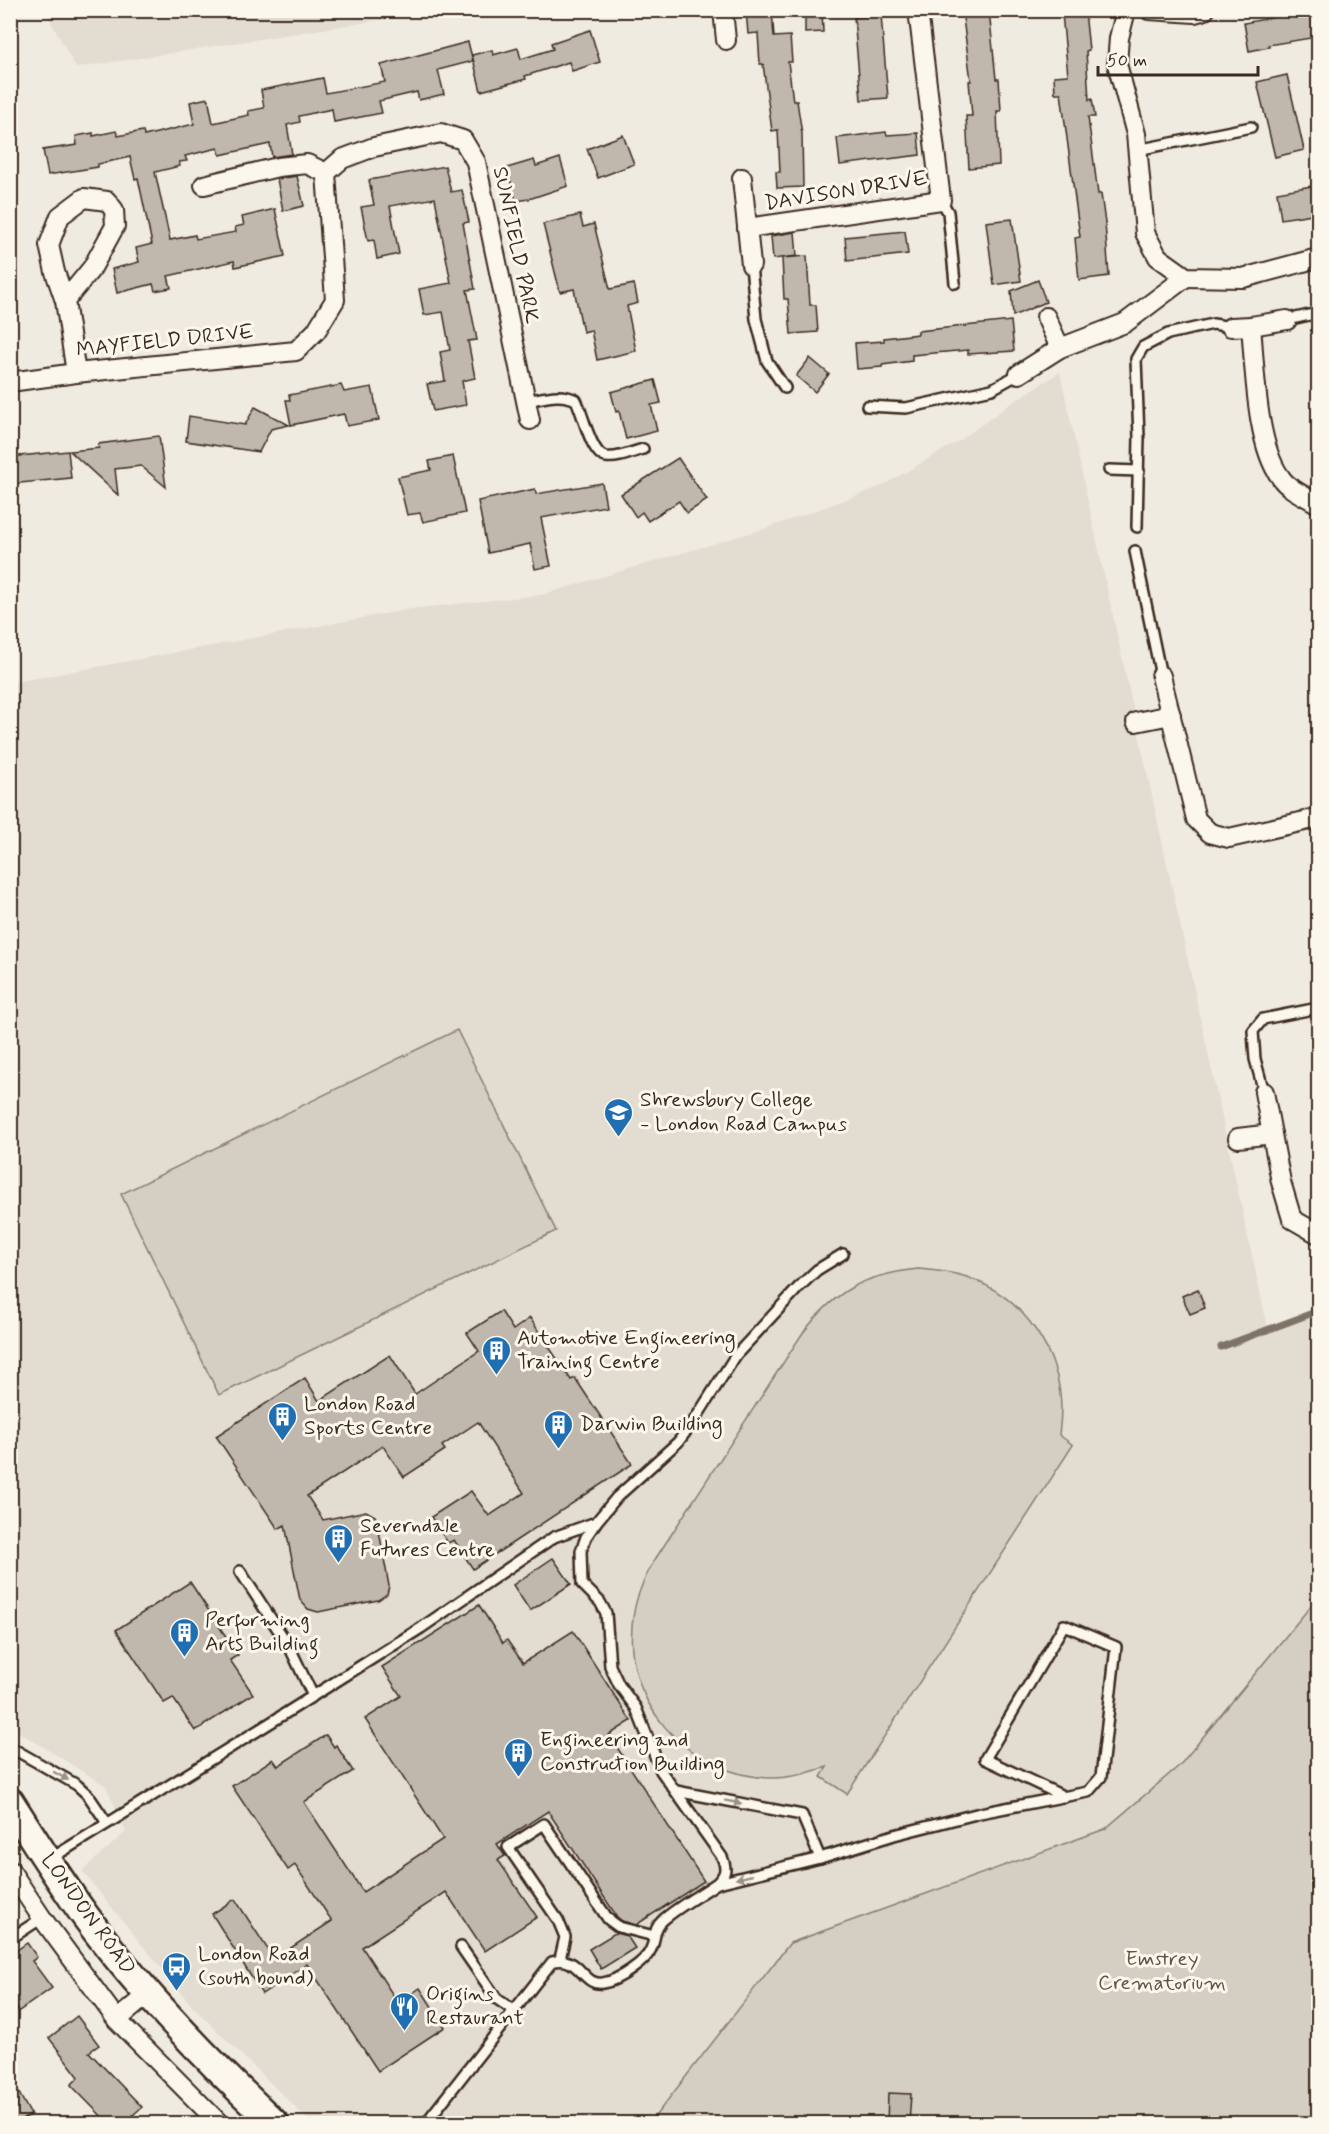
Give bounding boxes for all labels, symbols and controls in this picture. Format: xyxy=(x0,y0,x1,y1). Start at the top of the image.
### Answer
scale bar xyxy=(1098,39,1258,77)
text: 50 m xyxy=(1107,49,1147,73)
street label: SUNFIELD PARK xyxy=(486,164,546,326)
street label: DAVISON DRIVE xyxy=(763,164,930,218)
street label: MAYFIELD DRIVE xyxy=(75,318,255,364)
place label: Shrewsbury College - London Road Campus xyxy=(640,1086,847,1138)
school or university icon: Shrewsbury College - London Road Campus xyxy=(603,1096,635,1138)
place label: Automotive Engineering Training Centre xyxy=(517,1324,736,1378)
building icon: Automotive Engineering Training Centre xyxy=(480,1334,512,1376)
place label: London Road Sports Centre xyxy=(304,1390,432,1442)
building icon: London Road Sports Centre xyxy=(267,1400,299,1442)
building icon: Darwin Building xyxy=(543,1408,575,1450)
place label: Darwin Building xyxy=(580,1410,723,1439)
place label: Severndale Futures Centre xyxy=(360,1512,495,1564)
building icon: Severndale Futures Centre xyxy=(323,1522,355,1564)
place label: Performing Arts Building xyxy=(205,1606,319,1660)
building icon: Performing Arts Building xyxy=(168,1616,200,1658)
place label: Engineering and Construction Building xyxy=(540,1726,725,1779)
building icon: Engineering and Construction Building xyxy=(503,1736,535,1778)
one-way arrow xyxy=(53,1771,70,1781)
one-way arrow xyxy=(724,1798,743,1807)
street label: LONDON ROAD xyxy=(34,1848,142,1980)
one-way arrow xyxy=(734,1872,753,1882)
place label: London Road (south bound) xyxy=(198,1940,314,1992)
park label: Emstrey Crematorium xyxy=(1098,1945,1226,1997)
bus stop icon: London Road (south bound) xyxy=(161,1950,193,1992)
place label: Origins Restaurant xyxy=(426,1980,524,2032)
restaurant icon: Origins Restaurant xyxy=(389,1990,421,2032)

